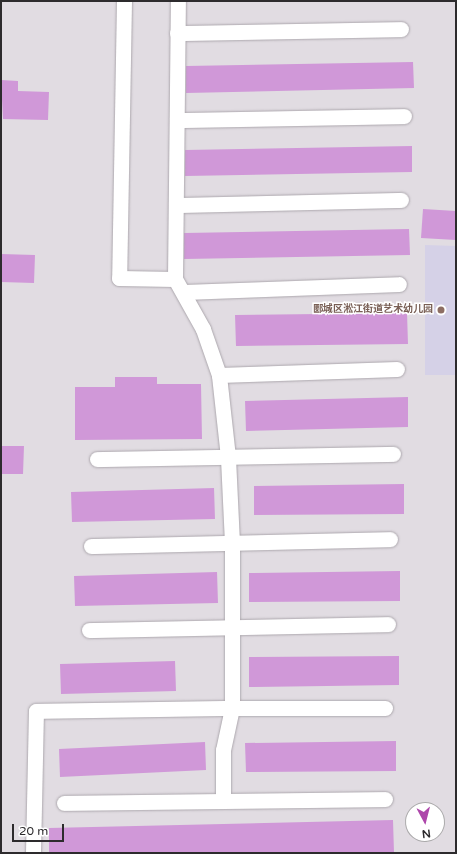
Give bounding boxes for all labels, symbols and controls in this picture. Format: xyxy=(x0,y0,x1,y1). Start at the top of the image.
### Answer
place label: 郾城区淞江街道艺术幼儿园 xyxy=(313,304,433,316)
marker: 郾城区淞江街道艺术幼儿园 xyxy=(436,305,446,315)
north arrow xyxy=(405,802,445,842)
scale bar xyxy=(14,816,66,842)
text: 20 m xyxy=(19,824,48,838)
text: N xyxy=(421,826,432,840)

